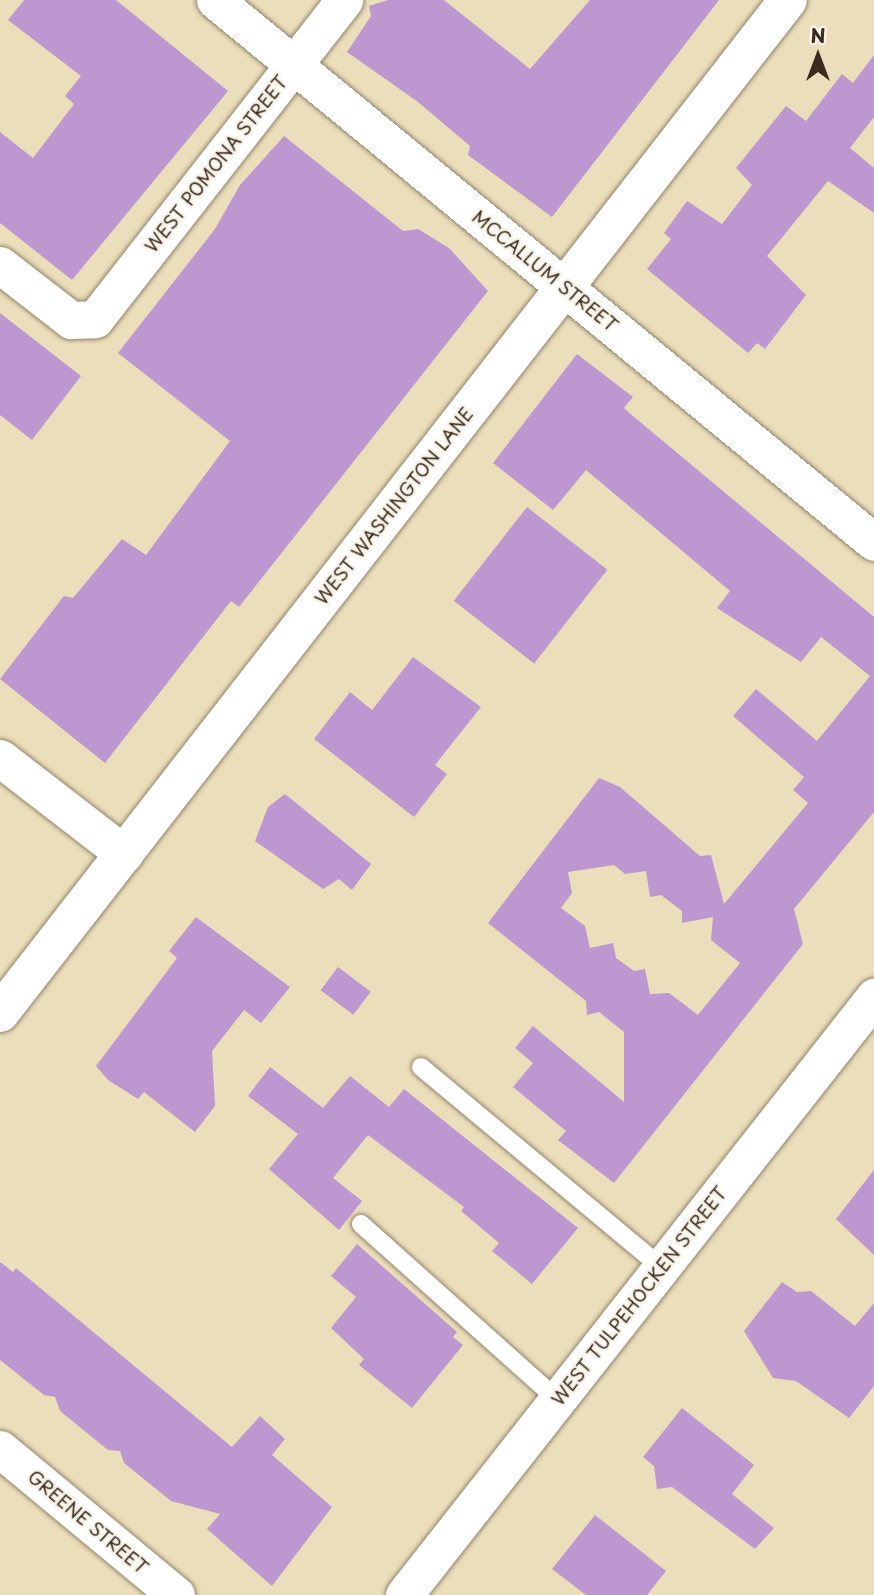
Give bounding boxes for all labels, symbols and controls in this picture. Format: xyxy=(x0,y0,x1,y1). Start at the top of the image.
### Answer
north arrow xyxy=(783,21,853,91)
text: N xyxy=(810,21,826,49)
street label: WEST POMONA STREET xyxy=(140,71,292,257)
street label: MCCALLUM STREET xyxy=(467,205,623,337)
street label: WEST WASHINGTON LANE xyxy=(311,404,477,608)
street label: WEST TULPEHOCKEN STREET xyxy=(547,1182,731,1410)
street label: GREENE STREET xyxy=(23,1465,153,1579)

